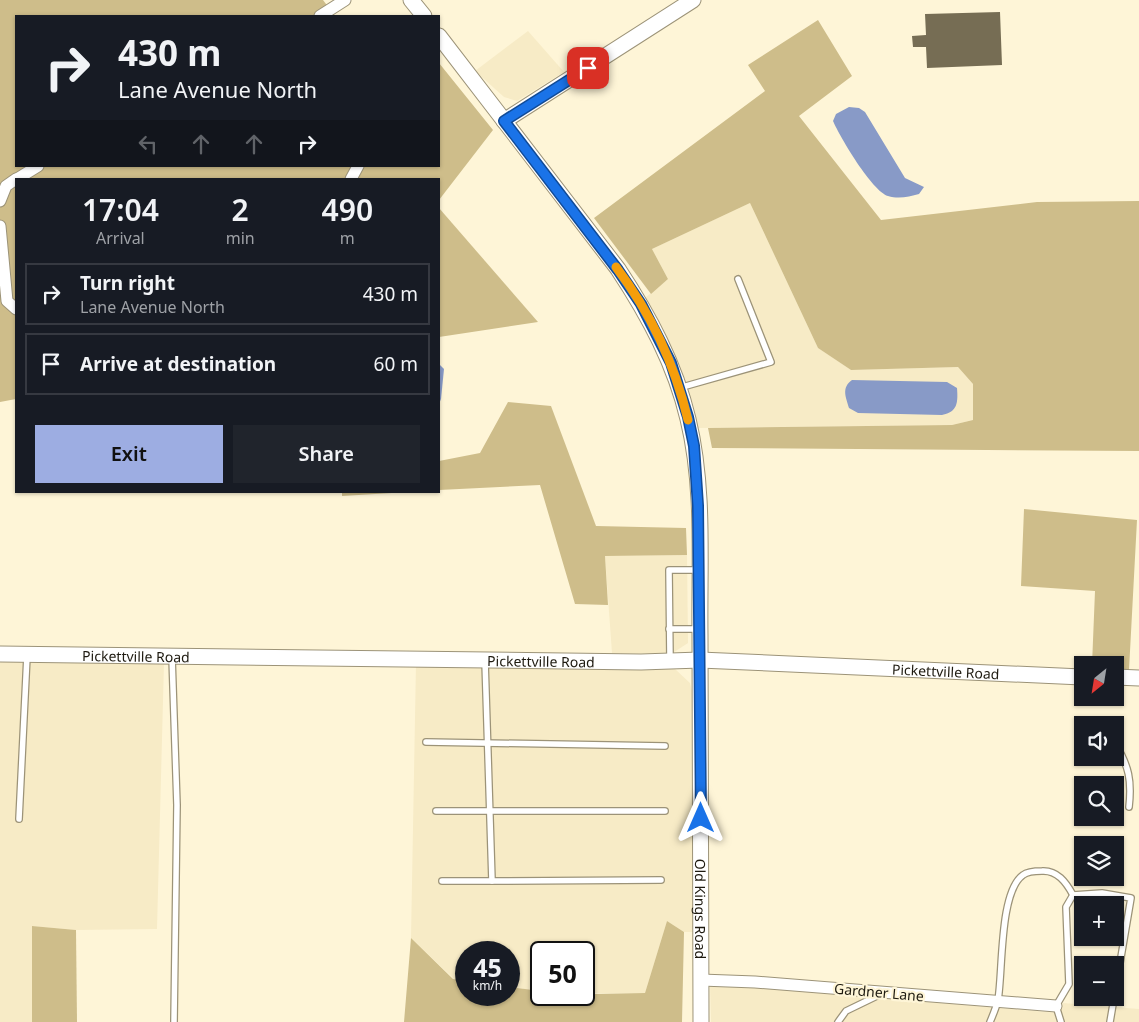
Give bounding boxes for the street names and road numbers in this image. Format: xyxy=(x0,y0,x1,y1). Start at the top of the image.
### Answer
street label: Pickettville Road xyxy=(82,646,190,666)
street label: Pickettville Road xyxy=(487,651,595,671)
street label: Pickettville Road xyxy=(892,659,1000,683)
street label: Old Kings Road xyxy=(691,859,710,959)
street label: Gardner Lane xyxy=(833,979,925,1005)

